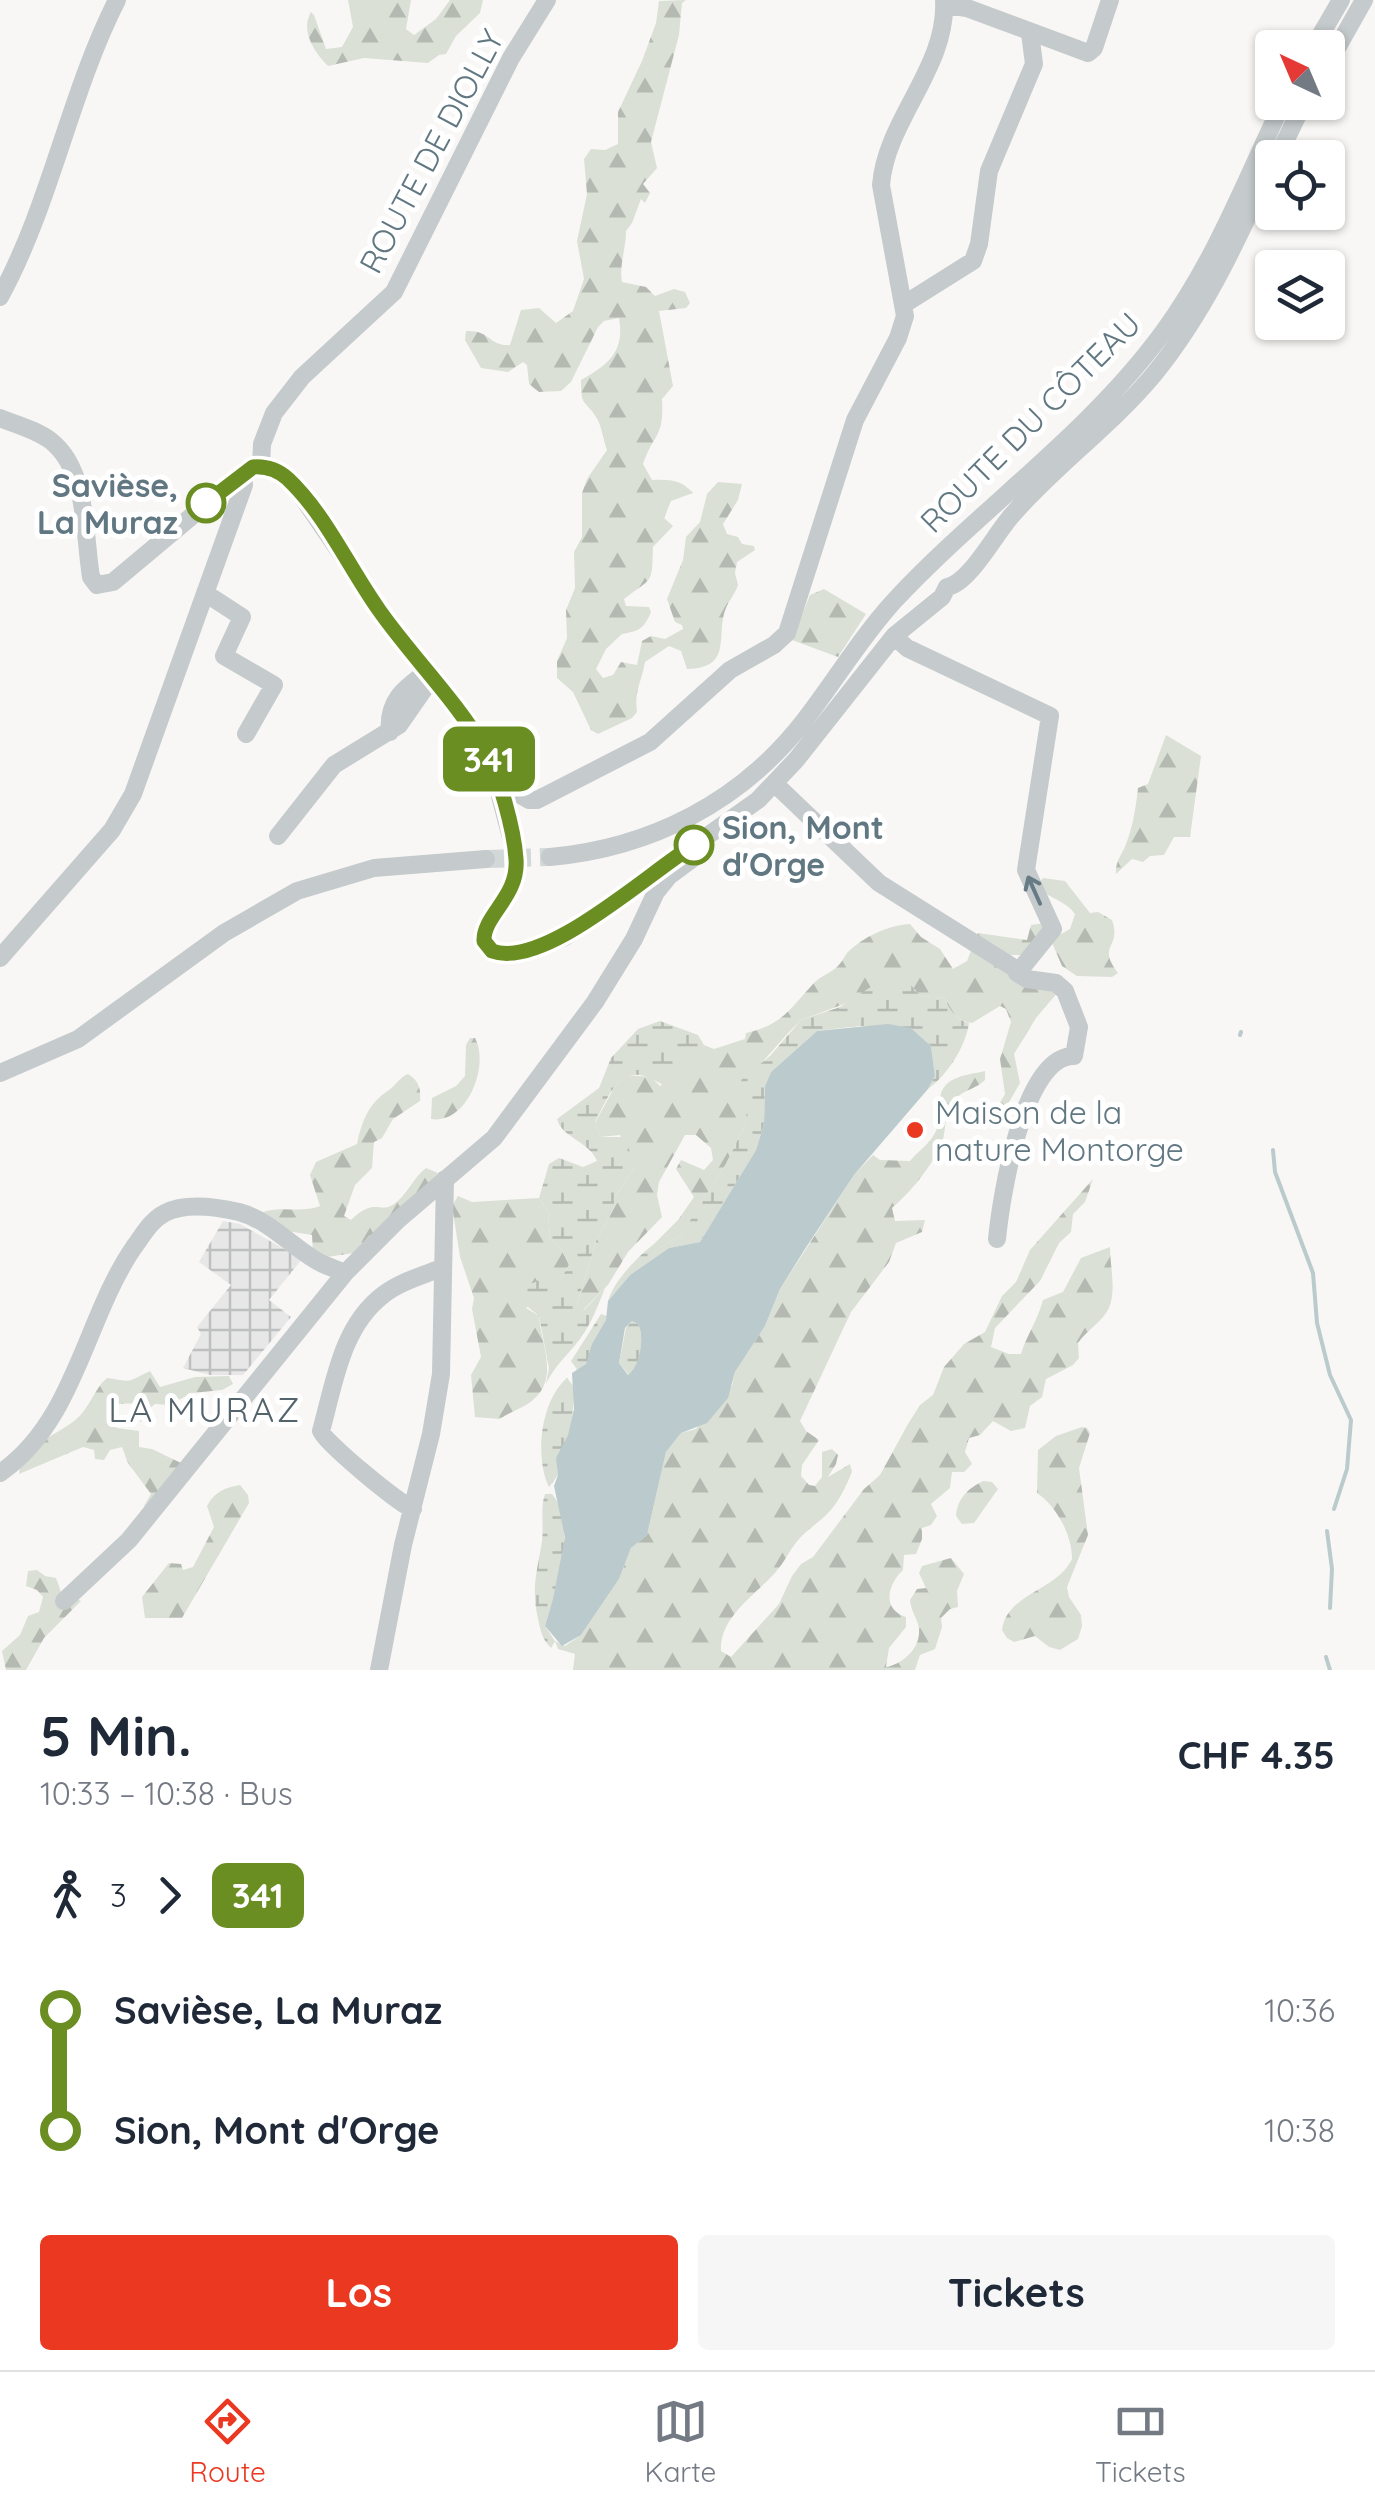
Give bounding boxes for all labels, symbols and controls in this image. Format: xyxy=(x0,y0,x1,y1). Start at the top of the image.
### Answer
street label: ROUTE DE DIOLLY xyxy=(350,22,512,280)
north arrow xyxy=(1255,30,1345,120)
map controls xyxy=(1255,30,1345,340)
button: locate xyxy=(1255,140,1345,230)
button: layers xyxy=(1255,250,1345,340)
street label: ROUTE DU CÔTEAU xyxy=(911,303,1149,541)
place label: Savièse, La Muraz xyxy=(37,465,178,542)
marker: Savièse, La Muraz xyxy=(187,484,225,522)
line badge: 341 xyxy=(432,726,546,792)
text: 341 xyxy=(463,737,515,781)
place label: Sion, Mont d'Orge xyxy=(722,807,884,884)
marker: Sion, Mont d'Orge xyxy=(675,826,713,864)
one-way arrow xyxy=(1024,875,1042,906)
place label: Maison de la nature Montorge xyxy=(935,1092,1184,1169)
marker: Maison de la nature Montorge xyxy=(904,1119,926,1141)
district label: LA MURAZ xyxy=(108,1387,302,1431)
text: 5 Min. xyxy=(40,1701,192,1770)
text: CHF 4.35 xyxy=(1178,1731,1335,1779)
text: 10:33 – 10:38 · Bus xyxy=(40,1773,293,1813)
icon: walk xyxy=(40,1868,95,1923)
icon: forward xyxy=(142,1868,197,1923)
text: 341 xyxy=(232,1873,284,1917)
text: 3 xyxy=(110,1875,127,1915)
text: Savièse, La Muraz xyxy=(114,1986,442,2034)
text: 10:36 xyxy=(1264,1990,1335,2030)
text: Sion, Mont d'Orge xyxy=(114,2106,439,2154)
text: 10:38 xyxy=(1264,2110,1335,2150)
button: Los xyxy=(40,2235,678,2350)
button: Tickets xyxy=(698,2235,1335,2350)
tab: Route xyxy=(189,2394,266,2489)
tab: Karte xyxy=(645,2394,716,2489)
tab: Tickets xyxy=(1095,2394,1186,2489)

